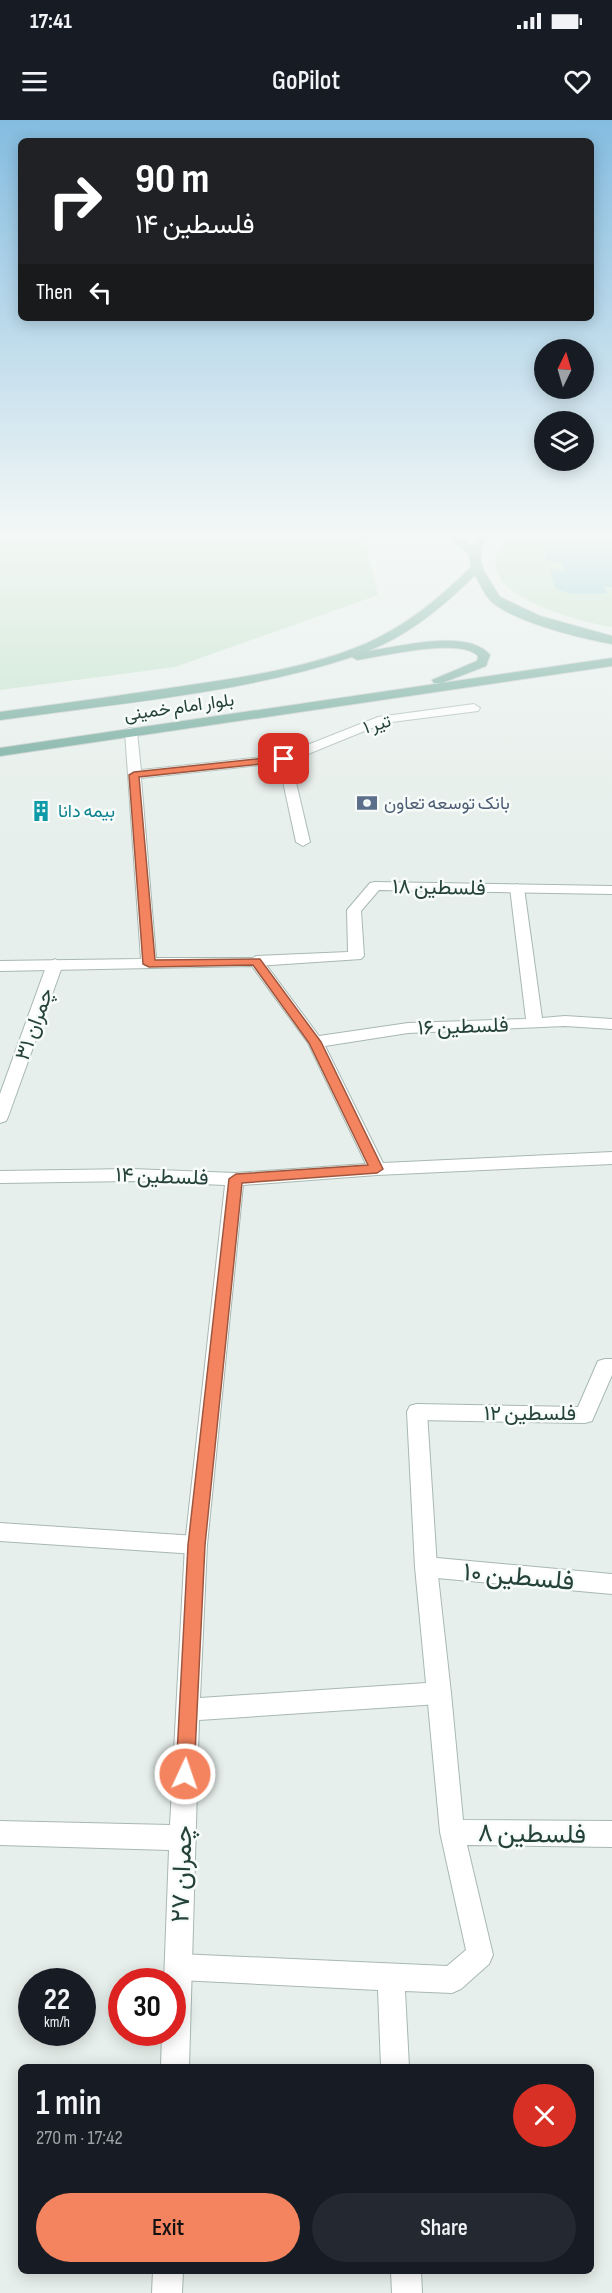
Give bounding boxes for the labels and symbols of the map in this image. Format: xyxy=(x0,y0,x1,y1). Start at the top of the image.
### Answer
north arrow xyxy=(534,339,594,399)
street label: بلوار امام خمینی xyxy=(123,689,236,727)
street label: تیر ۱ xyxy=(361,710,393,739)
pin xyxy=(258,733,309,784)
bank icon: بانک توسعه تعاون xyxy=(355,791,379,815)
place label: بانک توسعه تعاون xyxy=(384,793,510,814)
building icon: بیمه دانا xyxy=(29,799,53,823)
place label: بیمه دانا xyxy=(58,801,115,822)
street label: فلسطین ۱۸ xyxy=(392,874,486,901)
street label: چمران ۳۱ xyxy=(10,985,60,1064)
street label: فلسطین ۱۶ xyxy=(417,1012,509,1041)
street label: فلسطین ۱۴ xyxy=(115,1162,209,1191)
street label: فلسطین ۱۲ xyxy=(484,1401,576,1426)
street label: فلسطین ۱۰ xyxy=(462,1557,576,1598)
position arrow xyxy=(153,1742,217,1806)
street label: فلسطین ۸ xyxy=(478,1818,586,1851)
street label: چمران ۲۷ xyxy=(165,1825,201,1923)
speed limit sign: 30 xyxy=(108,1968,186,2046)

